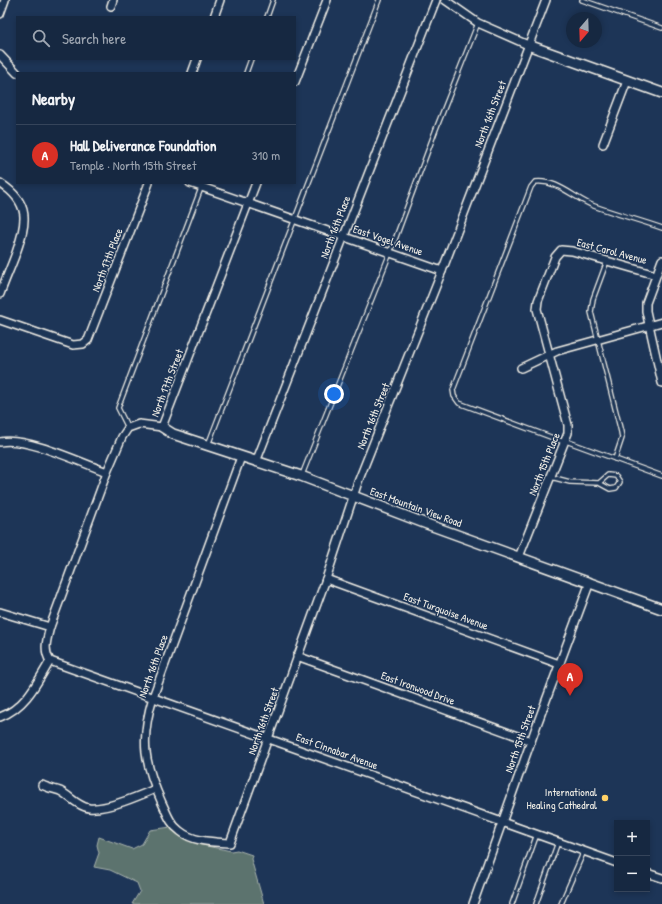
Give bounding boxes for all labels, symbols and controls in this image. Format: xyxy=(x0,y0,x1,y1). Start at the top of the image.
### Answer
north arrow xyxy=(566,12,602,48)
search box xyxy=(16,16,296,60)
icon: search xyxy=(30,27,52,49)
text: Search here xyxy=(62,28,126,49)
street label: North 16th Street xyxy=(471,78,509,149)
text: Nearby xyxy=(32,87,75,110)
text: Hall Deliverance Foundation xyxy=(70,135,216,156)
text: A xyxy=(42,146,48,164)
text: 310 m xyxy=(252,146,280,164)
text: Temple · North 15th Street xyxy=(70,156,196,174)
street label: North 16th Place xyxy=(317,193,354,260)
street label: East Vogel Avenue xyxy=(351,222,425,259)
street label: North 17th Place xyxy=(88,226,126,294)
street label: East Carol Avenue xyxy=(575,235,649,267)
street label: North 17th Street xyxy=(148,347,186,419)
street label: North 16th Street xyxy=(353,381,393,451)
your location xyxy=(324,384,344,404)
street label: North 15th Place xyxy=(525,430,563,497)
street label: East Mountain View Road xyxy=(368,484,465,530)
street label: East Turquoise Avenue xyxy=(402,589,491,633)
street label: North 16th Place xyxy=(135,632,171,699)
pin: A xyxy=(557,663,583,696)
street label: East Ironwood Drive xyxy=(379,668,457,708)
street label: North 16th Street xyxy=(244,685,282,756)
street label: North 15th Street xyxy=(501,703,539,775)
street label: East Cinnabar Avenue xyxy=(294,730,380,772)
place label: International Healing Cathedral xyxy=(526,785,597,812)
marker: International Healing Cathedral xyxy=(600,793,610,803)
map controls xyxy=(614,820,650,892)
button: + xyxy=(614,820,650,856)
button: − xyxy=(614,856,650,892)

